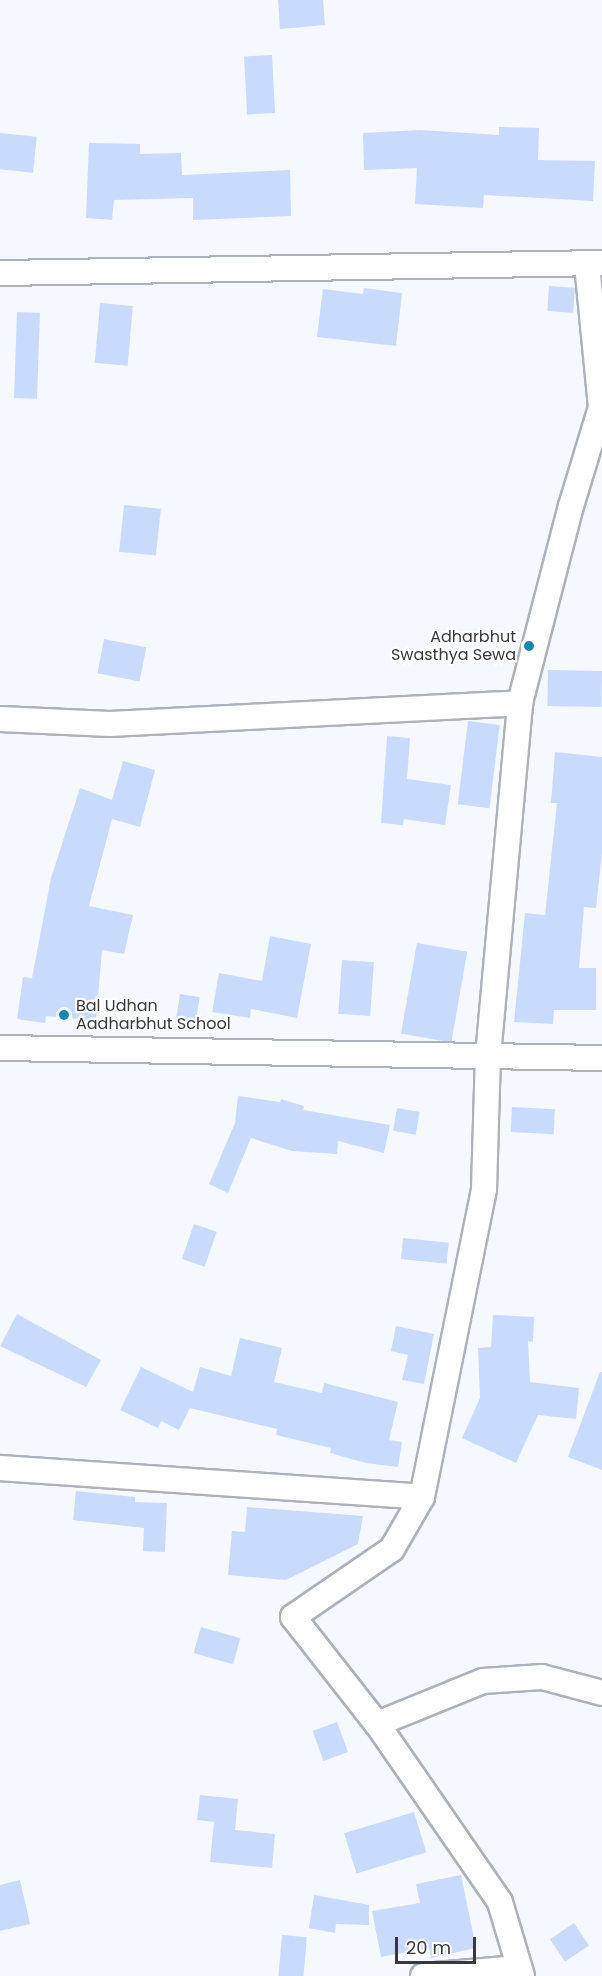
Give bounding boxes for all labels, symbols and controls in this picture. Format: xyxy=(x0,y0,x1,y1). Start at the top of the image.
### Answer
place label: Adharbhut Swasthya Sewa xyxy=(391,627,516,665)
marker: Adharbhut Swasthya Sewa xyxy=(520,637,538,655)
place label: Bal Udhan Aadharbhut School xyxy=(76,996,231,1034)
marker: Bal Udhan Aadharbhut School xyxy=(57,1008,71,1022)
scale bar xyxy=(398,1925,479,1963)
text: 20 m xyxy=(406,1935,451,1960)

